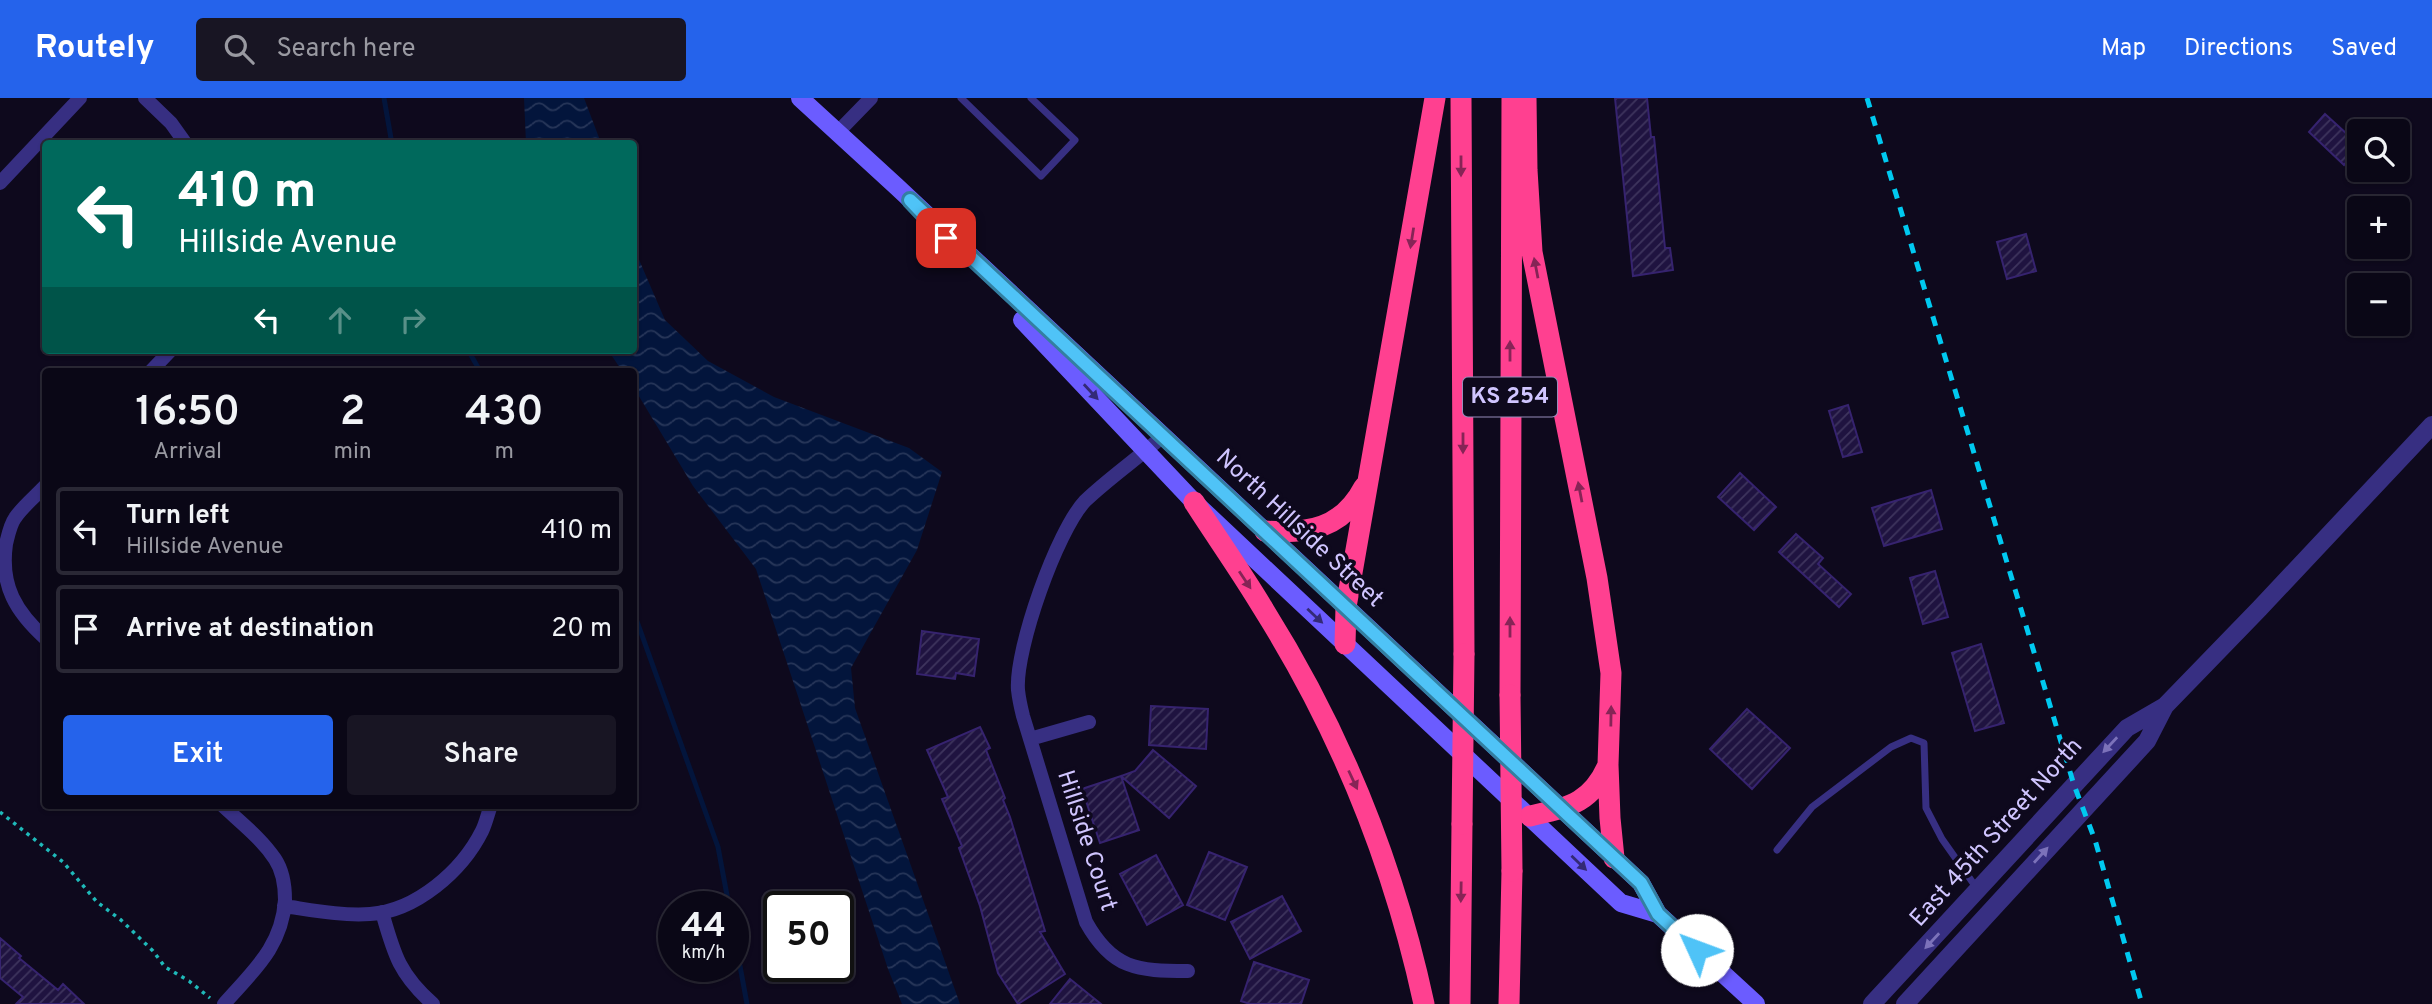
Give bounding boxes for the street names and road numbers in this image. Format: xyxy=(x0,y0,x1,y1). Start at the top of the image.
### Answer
road number: KS 254 xyxy=(1463,378,1557,416)
street label: North Hillside Street xyxy=(1209,443,1389,615)
street label: East 45th Street North xyxy=(1904,732,2090,934)
street label: Hillside Court xyxy=(1049,767,1123,915)

